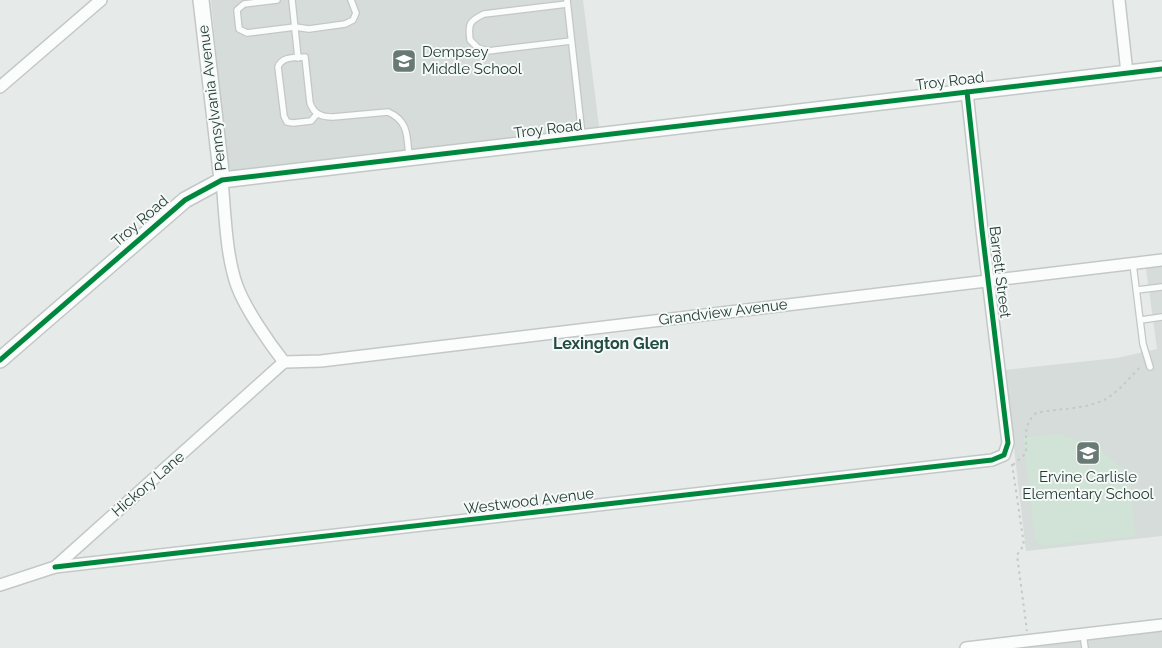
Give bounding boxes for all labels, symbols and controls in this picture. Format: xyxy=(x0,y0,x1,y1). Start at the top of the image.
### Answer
street label: Pennsylvania Avenue xyxy=(194,24,230,172)
place label: Dempsey Middle School xyxy=(422,43,523,78)
school or university icon: Dempsey Middle School xyxy=(391,48,417,74)
street label: Troy Road xyxy=(915,68,985,94)
street label: Troy Road xyxy=(513,116,583,142)
street label: Troy Road xyxy=(108,192,172,250)
street label: Barrett Street xyxy=(985,225,1015,319)
street label: Grandview Avenue xyxy=(657,295,789,329)
district label: Lexington Glen xyxy=(553,334,669,353)
school or university icon: Ervine Carlisle Elementary School xyxy=(1075,440,1101,466)
street label: Hickory Lane xyxy=(108,447,188,520)
place label: Ervine Carlisle Elementary School xyxy=(1022,468,1155,503)
street label: Westwood Avenue xyxy=(463,484,595,518)

